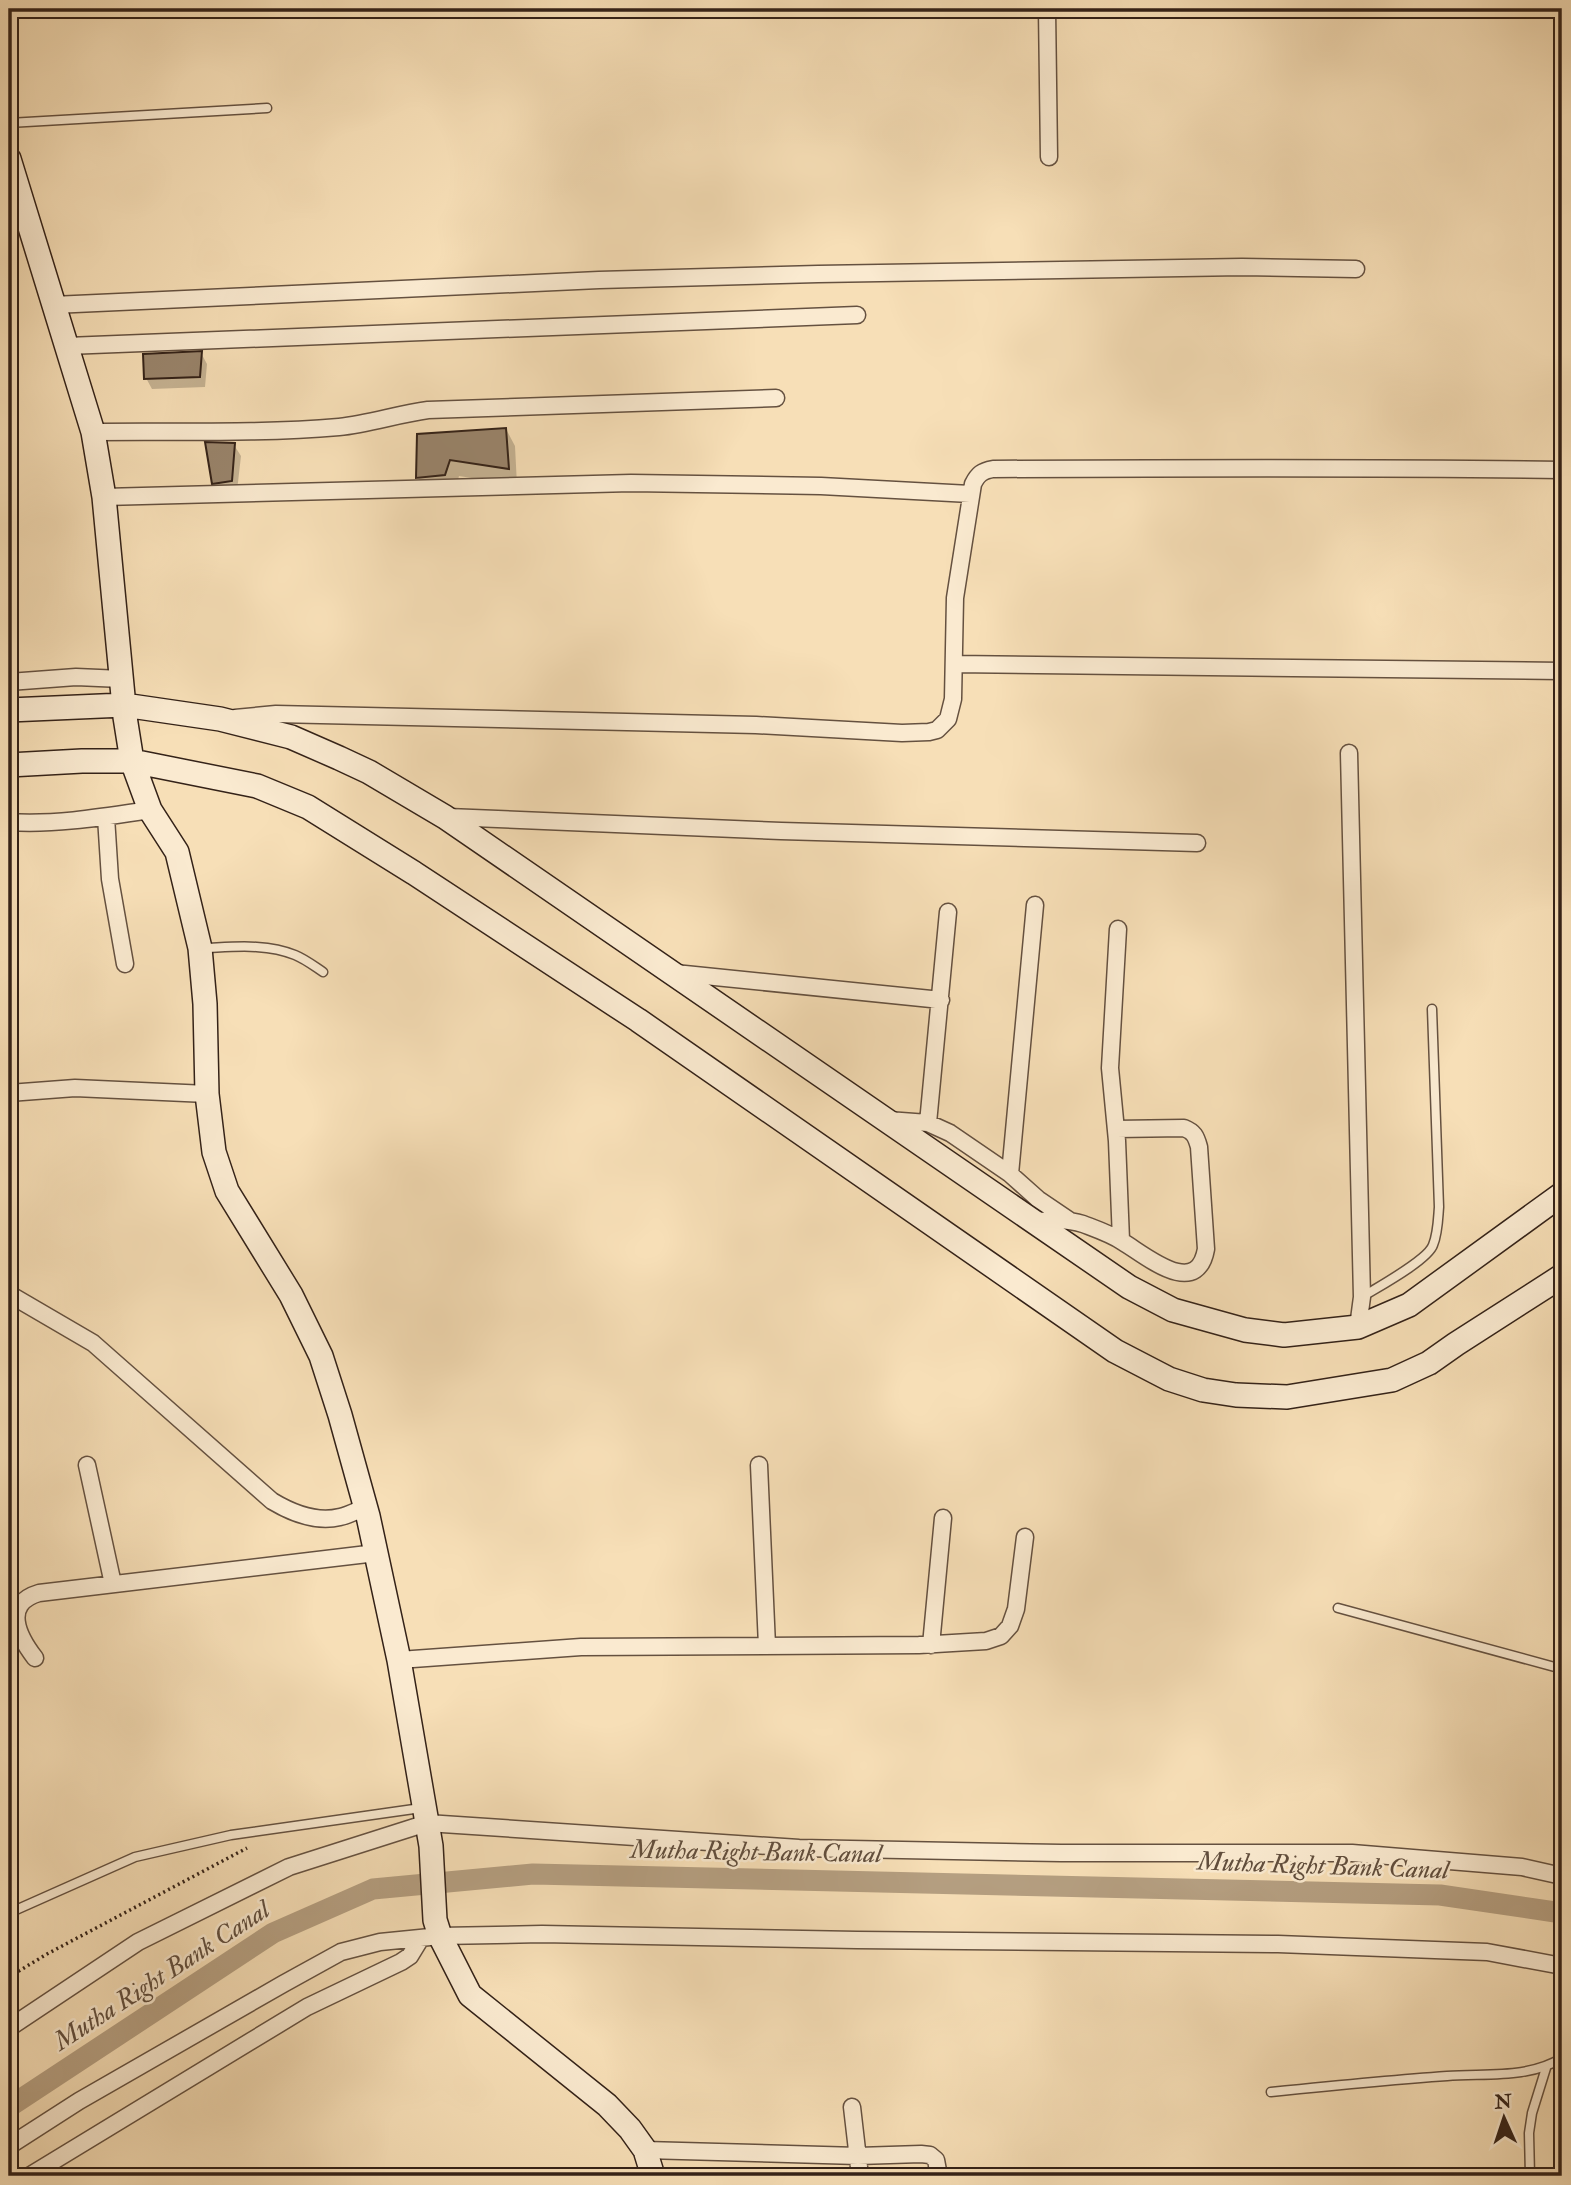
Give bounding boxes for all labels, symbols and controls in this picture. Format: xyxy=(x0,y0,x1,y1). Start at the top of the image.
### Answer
water label: Mutha Right Bank Canal xyxy=(628,1834,884,1870)
water label: Mutha Right Bank Canal xyxy=(1195,1846,1451,1886)
water label: Mutha Right Bank Canal xyxy=(46,1893,277,2059)
north arrow xyxy=(1470,2084,1540,2154)
text: N xyxy=(1493,2090,1513,2115)

